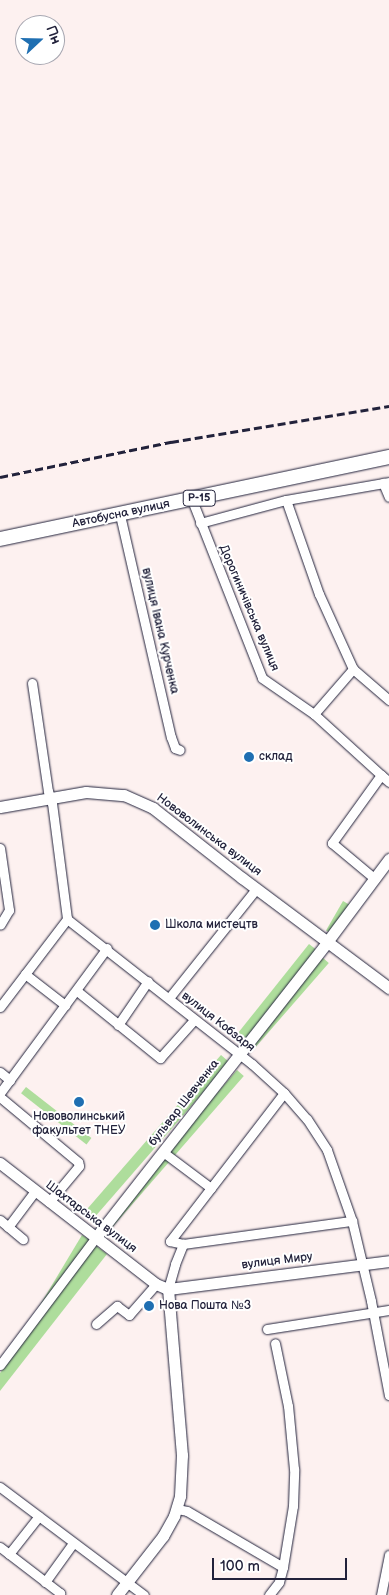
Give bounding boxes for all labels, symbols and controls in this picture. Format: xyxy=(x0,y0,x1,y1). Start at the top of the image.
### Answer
north arrow xyxy=(15,15,65,65)
text: Пн xyxy=(42,23,65,47)
road number: Р-15 xyxy=(182,489,216,506)
street label: Автобусна вулиця xyxy=(71,497,171,531)
street label: Дорогиничівська вулиця xyxy=(216,543,282,673)
street label: вулиця Івана Курченка xyxy=(138,566,182,696)
place label: склад xyxy=(259,750,292,764)
marker: склад xyxy=(243,751,255,763)
street label: Нововолинська вулиця xyxy=(154,791,264,879)
place label: Школа мистецтв xyxy=(165,918,258,932)
marker: Школа мистецтв xyxy=(149,919,161,931)
street label: вулиця Кобзаря xyxy=(178,989,258,1055)
street label: бульвар Шевченка xyxy=(146,1057,222,1149)
marker: Нововолинський факультет ТНЕУ xyxy=(73,1096,85,1108)
place label: Нововолинський факультет ТНЕУ xyxy=(32,1110,126,1138)
street label: Шахтарська вулиця xyxy=(42,1178,140,1256)
street label: вулиця Миру xyxy=(241,1250,313,1272)
place label: Нова Пошта №3 xyxy=(159,1299,251,1313)
marker: Нова Пошта №3 xyxy=(143,1300,155,1312)
scale bar xyxy=(214,1548,349,1580)
text: 100 m xyxy=(220,1557,260,1576)

